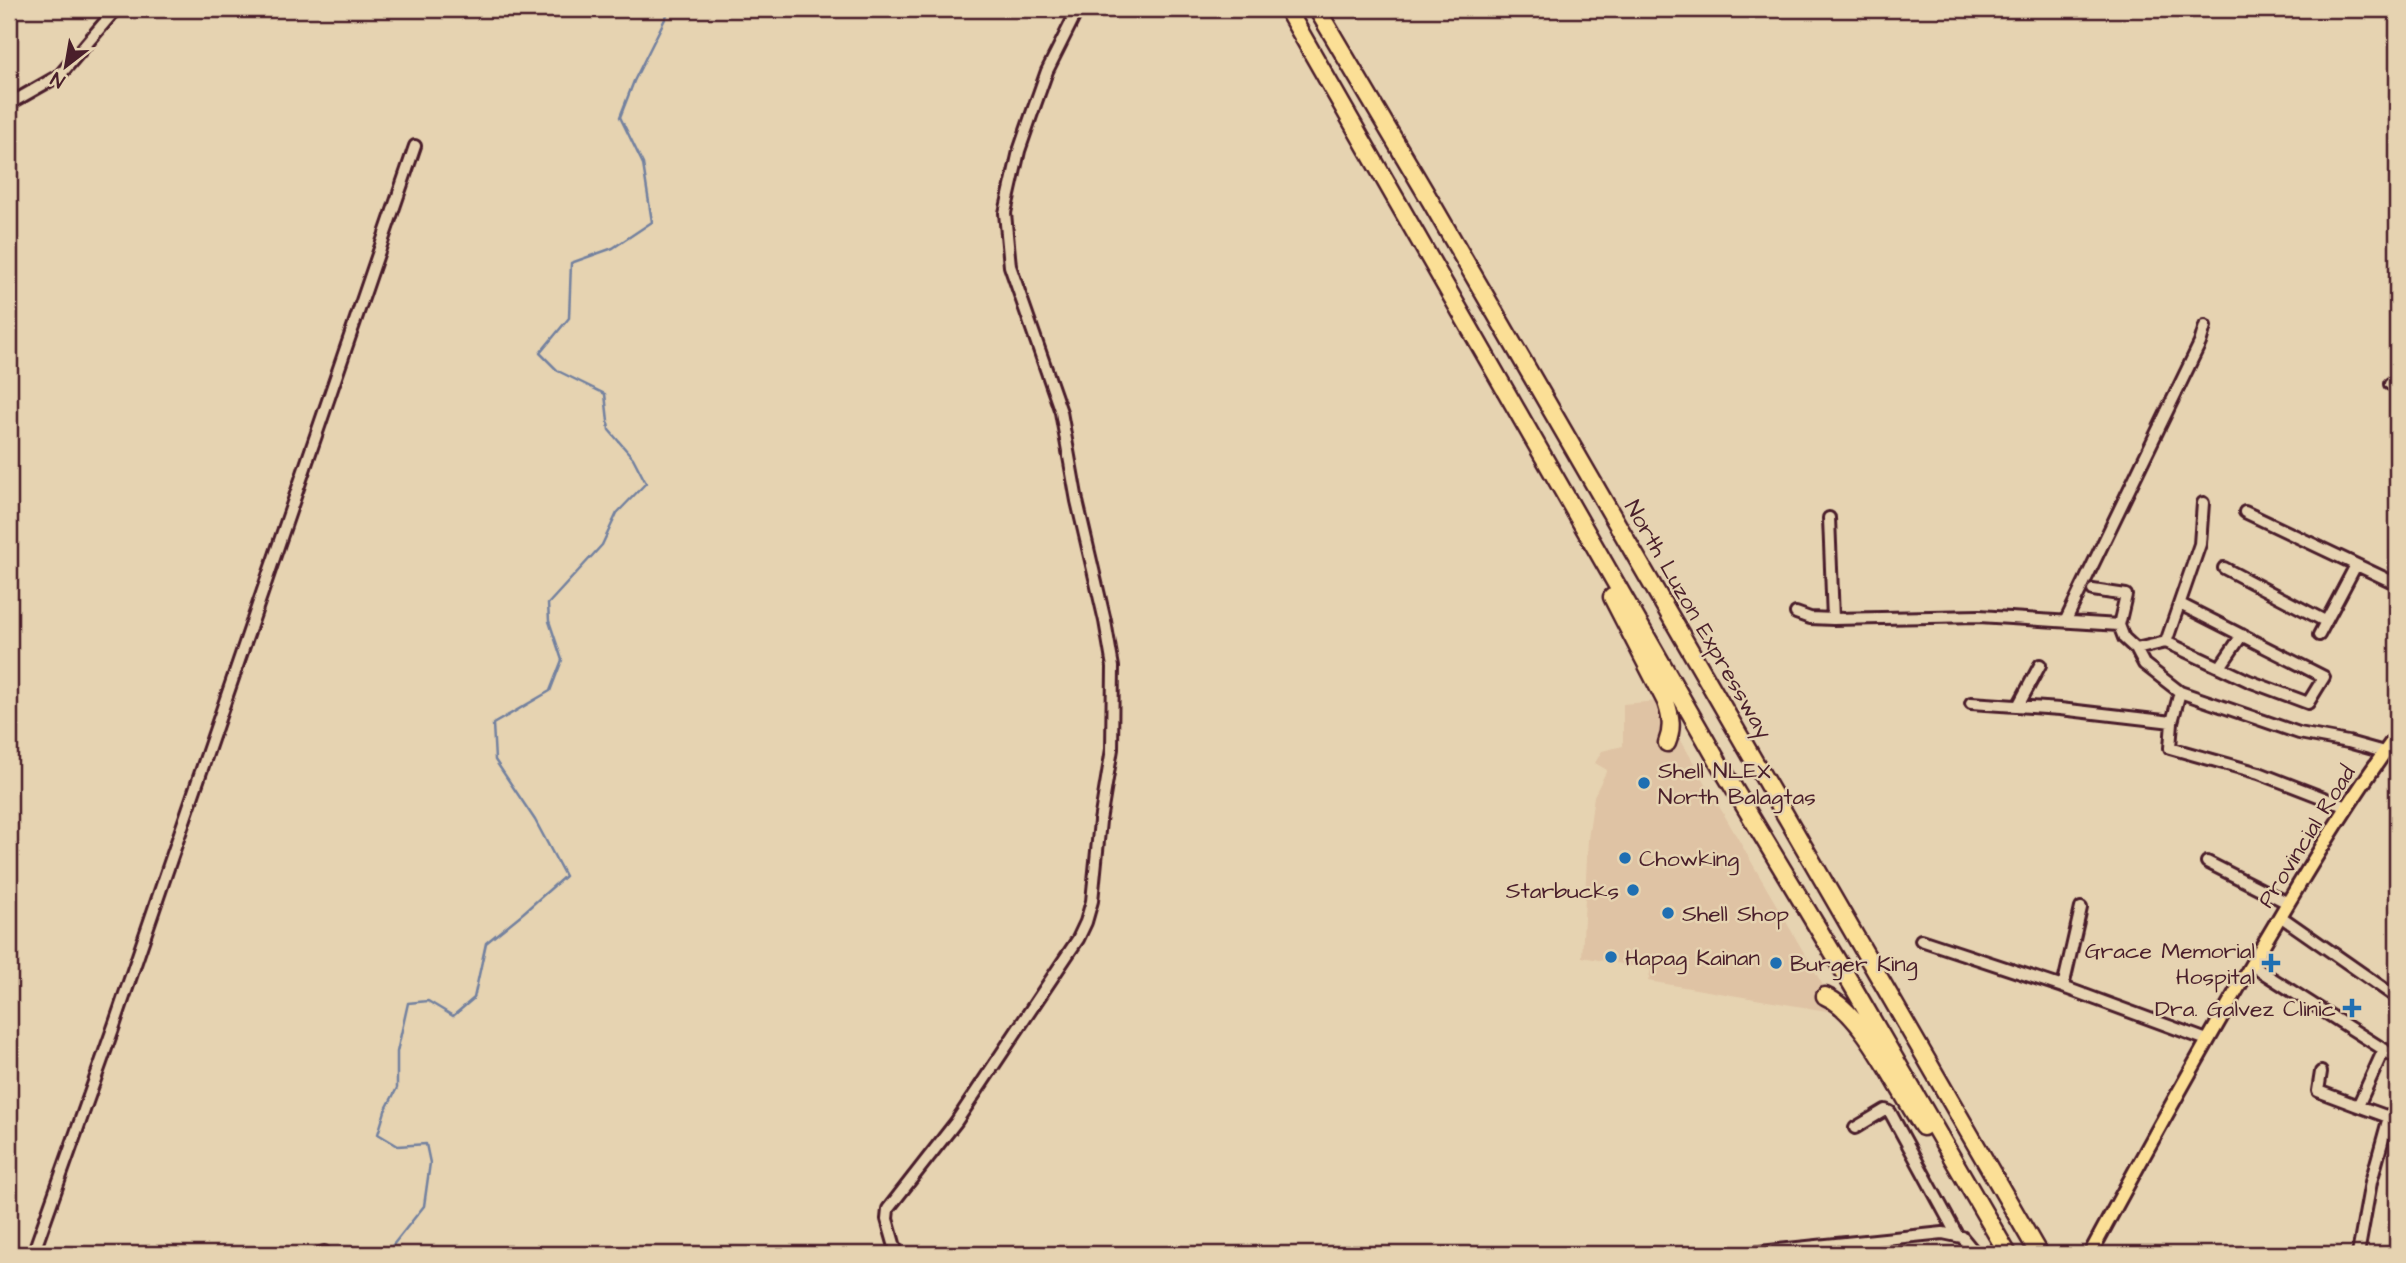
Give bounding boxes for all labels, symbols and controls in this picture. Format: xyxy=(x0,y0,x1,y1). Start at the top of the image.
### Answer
north arrow xyxy=(32,32,102,102)
text: N xyxy=(46,65,70,94)
street label: North Luzon Expressway xyxy=(1616,494,1780,746)
place label: Shell NLEX North Balagtas xyxy=(1658,755,1816,814)
street label: Provincial Road xyxy=(2250,759,2364,914)
marker: Shell NLEX North Balagtas xyxy=(1636,775,1652,791)
place label: Chowking xyxy=(1639,843,1739,876)
marker: Chowking xyxy=(1617,850,1633,866)
place label: Starbucks xyxy=(1506,875,1619,907)
marker: Starbucks xyxy=(1625,882,1641,898)
place label: Shell Shop xyxy=(1682,898,1789,930)
marker: Shell Shop xyxy=(1660,905,1676,921)
place label: Grace Memorial Hospital xyxy=(2085,935,2255,993)
place label: Hapag Kainan xyxy=(1625,942,1760,975)
place label: Burger King xyxy=(1790,948,1918,981)
marker: Hapag Kainan xyxy=(1603,949,1619,965)
marker: Grace Memorial Hospital xyxy=(2261,953,2281,973)
marker: Burger King xyxy=(1768,955,1784,971)
place label: Dra. Galvez Clinic xyxy=(2155,993,2336,1025)
marker: Dra. Galvez Clinic xyxy=(2342,998,2362,1018)

